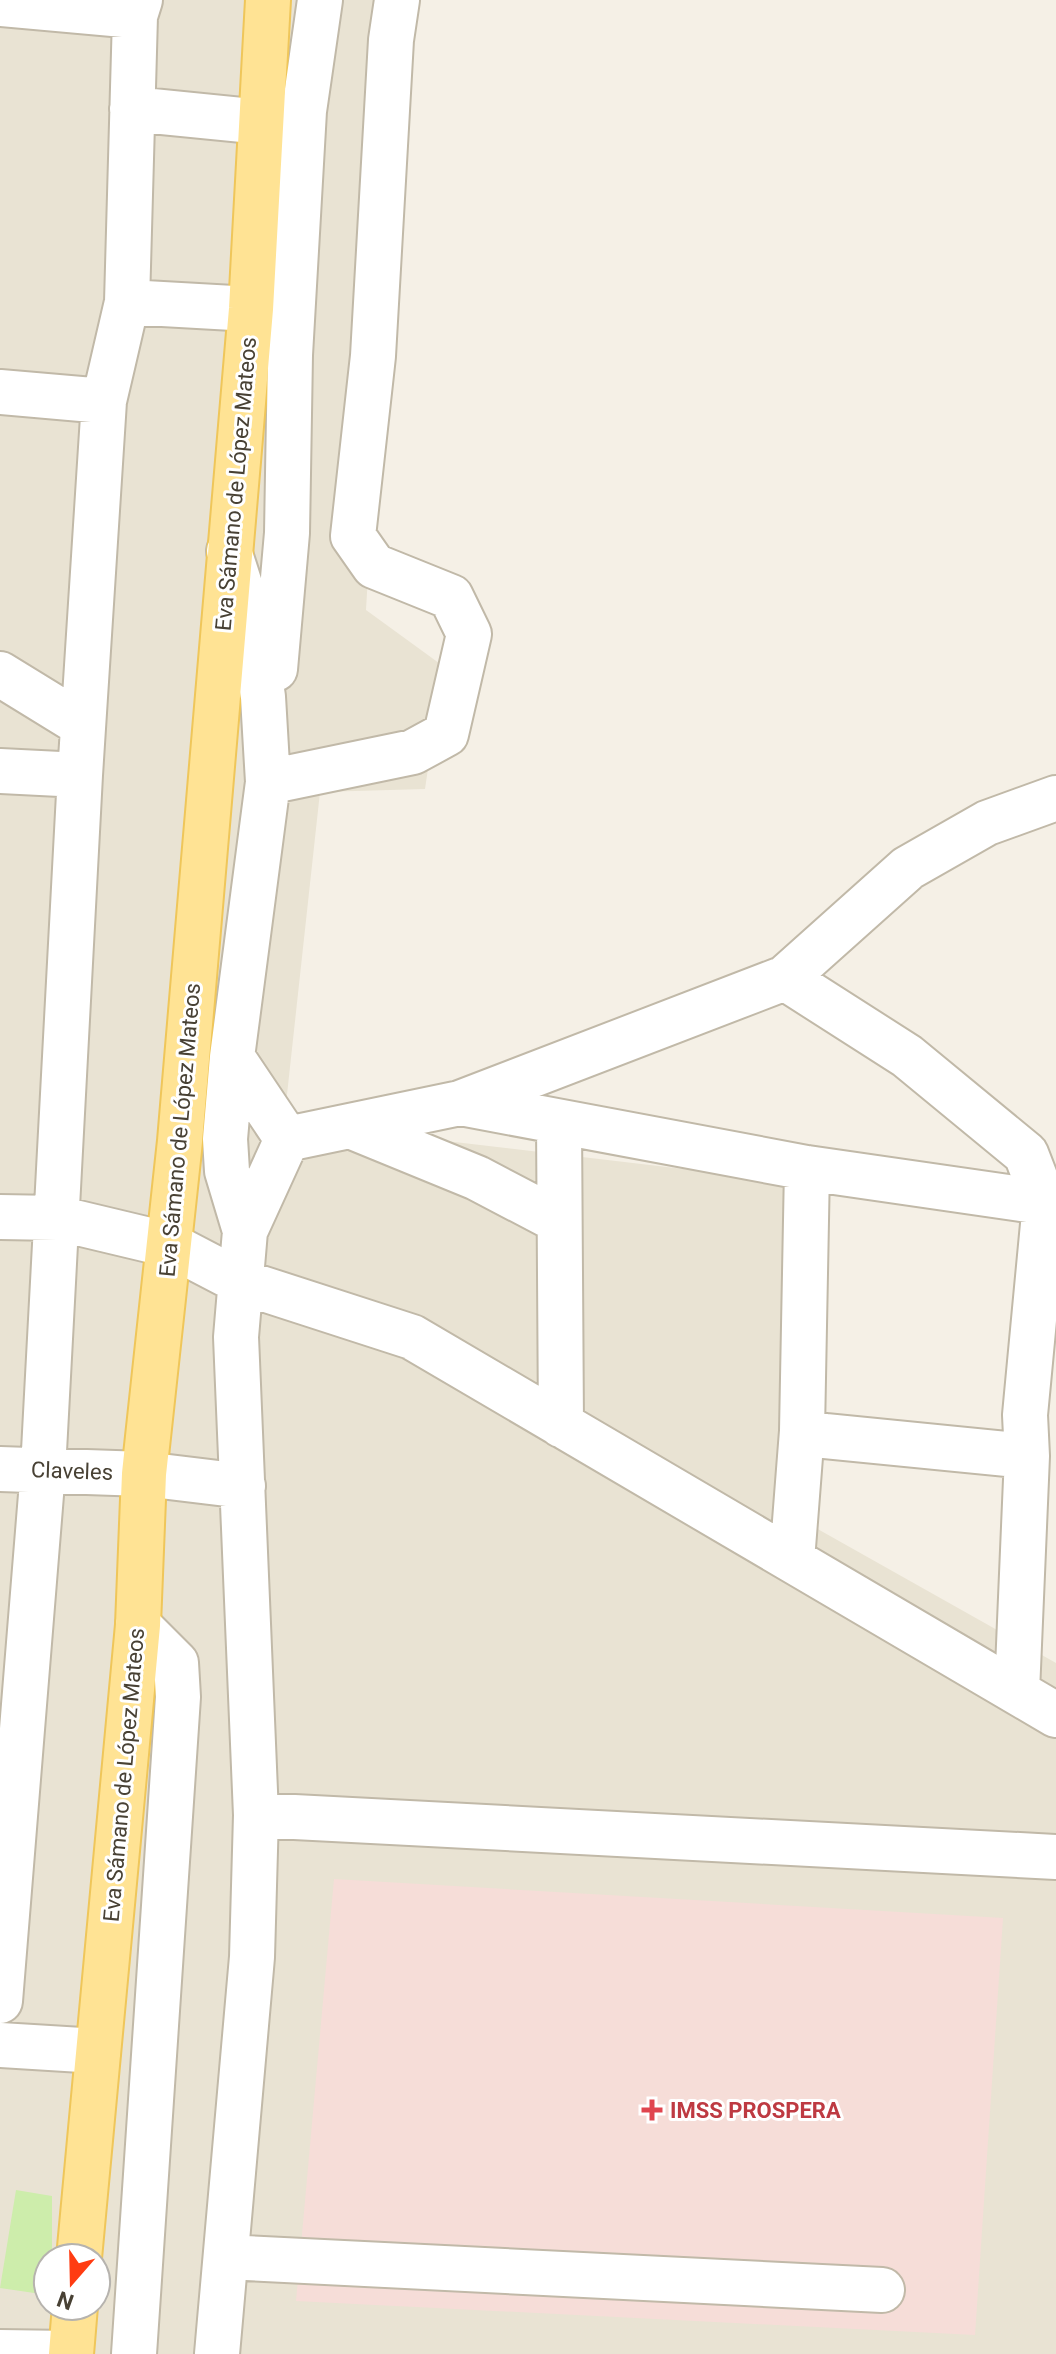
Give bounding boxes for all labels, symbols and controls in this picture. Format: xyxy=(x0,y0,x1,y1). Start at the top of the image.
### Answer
street label: Eva Sámano de López Mateos xyxy=(211,336,261,632)
street label: Eva Sámano de López Mateos xyxy=(155,982,205,1278)
street label: Claveles xyxy=(31,1457,113,1485)
street label: Eva Sámano de López Mateos xyxy=(99,1627,149,1923)
place label: IMSS PROSPERA xyxy=(670,2098,841,2123)
marker: IMSS PROSPERA xyxy=(641,2099,663,2121)
north arrow xyxy=(32,2242,112,2322)
text: N xyxy=(54,2286,77,2315)

